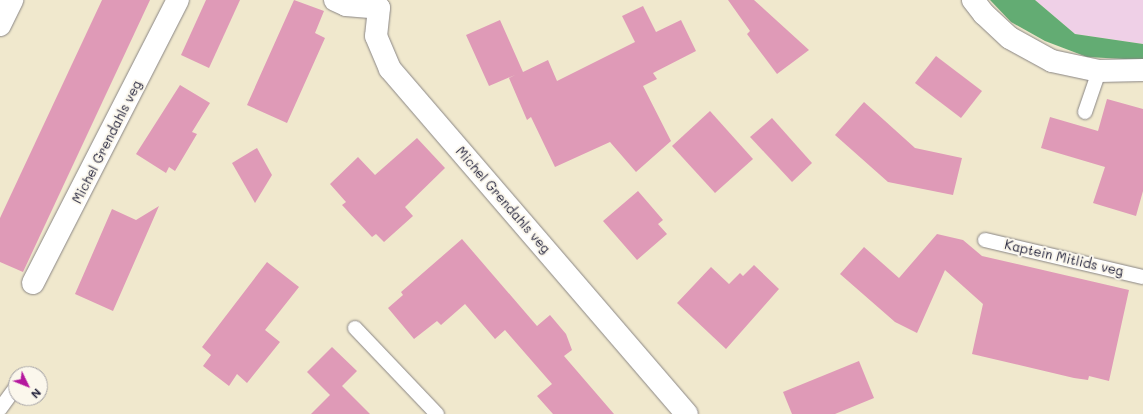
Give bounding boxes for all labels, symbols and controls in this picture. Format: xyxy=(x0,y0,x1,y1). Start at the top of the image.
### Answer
street label: Michel Grendahls veg xyxy=(69,78,145,206)
street label: Michel Grendahls veg xyxy=(452,144,554,256)
street label: Kaptein Mitlids veg xyxy=(1003,237,1125,279)
north arrow xyxy=(8,366,48,406)
text: N xyxy=(28,386,45,402)

